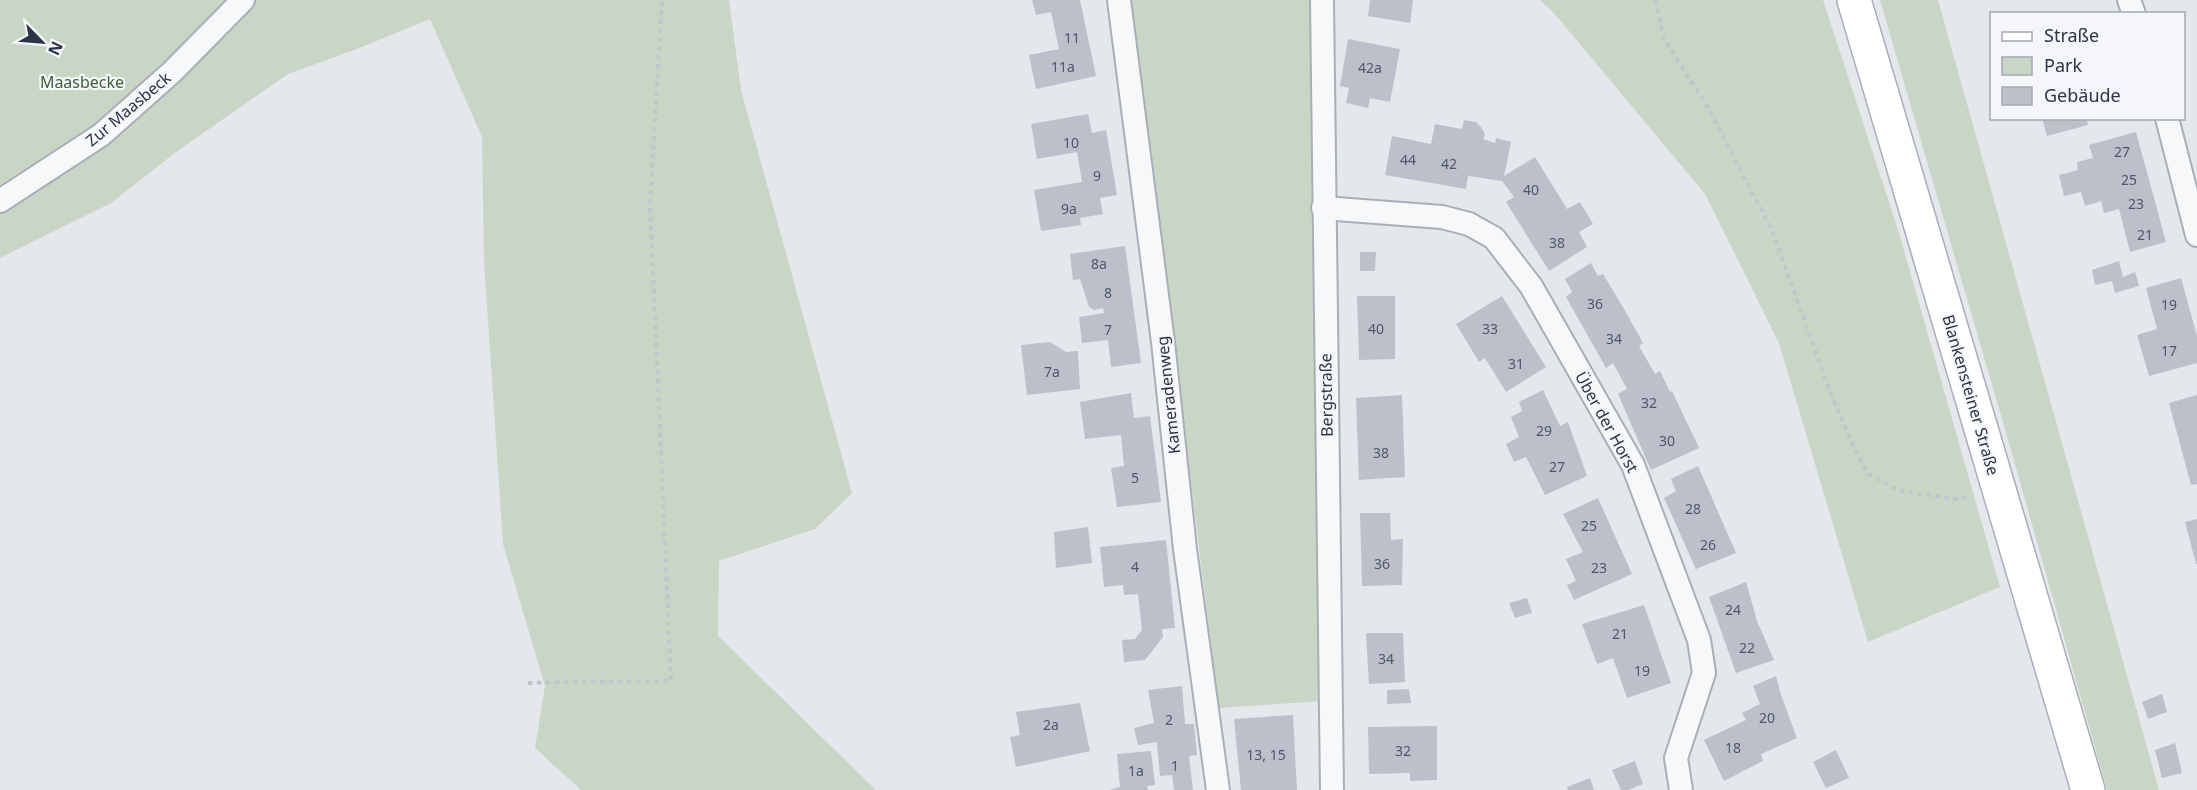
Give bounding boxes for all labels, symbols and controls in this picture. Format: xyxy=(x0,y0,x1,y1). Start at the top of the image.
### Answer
north arrow xyxy=(12,12,72,72)
legend xyxy=(1990,12,2185,120)
text: Straße xyxy=(2044,23,2099,47)
house number: 11 xyxy=(1064,28,1080,47)
text: N xyxy=(43,38,68,59)
text: Park xyxy=(2044,53,2082,77)
house number: 11a xyxy=(1051,57,1075,76)
house number: 42a xyxy=(1358,58,1382,77)
street label: Zur Maasbeck xyxy=(81,67,176,151)
park label: Maasbecke xyxy=(40,71,124,93)
text: Gebäude xyxy=(2044,83,2121,107)
house number: 10 xyxy=(1063,133,1079,152)
house number: 27 xyxy=(2114,142,2130,161)
house number: 44 xyxy=(1400,150,1416,169)
house number: 42 xyxy=(1441,154,1457,173)
house number: 9 xyxy=(1093,166,1101,185)
house number: 25 xyxy=(2121,170,2137,189)
house number: 40 xyxy=(1523,180,1539,199)
house number: 23 xyxy=(2128,194,2144,213)
house number: 9a xyxy=(1061,199,1077,218)
house number: 21 xyxy=(2137,225,2153,244)
house number: 38 xyxy=(1549,233,1565,252)
house number: 8a xyxy=(1091,254,1107,273)
house number: 8 xyxy=(1104,283,1112,302)
house number: 36 xyxy=(1587,294,1603,313)
house number: 19 xyxy=(2161,295,2177,314)
street label: Blankensteiner Straße xyxy=(1938,312,2004,478)
house number: 40 xyxy=(1368,319,1384,338)
house number: 33 xyxy=(1482,319,1498,338)
house number: 7 xyxy=(1104,320,1112,339)
house number: 34 xyxy=(1606,329,1622,348)
street label: Kameradenweg xyxy=(1151,335,1185,455)
house number: 17 xyxy=(2161,341,2177,360)
street label: Bergstraße xyxy=(1314,353,1338,437)
house number: 31 xyxy=(1508,354,1524,373)
house number: 7a xyxy=(1044,362,1060,381)
street label: Über der Horst xyxy=(1570,367,1644,477)
house number: 32 xyxy=(1641,393,1657,412)
house number: 29 xyxy=(1536,421,1552,440)
house number: 30 xyxy=(1659,431,1675,450)
house number: 38 xyxy=(1373,443,1389,462)
house number: 27 xyxy=(1549,457,1565,476)
house number: 5 xyxy=(1131,468,1139,487)
house number: 28 xyxy=(1685,499,1701,518)
house number: 25 xyxy=(1581,516,1597,535)
house number: 26 xyxy=(1700,535,1716,554)
house number: 36 xyxy=(1374,554,1390,573)
house number: 4 xyxy=(1131,557,1139,576)
house number: 23 xyxy=(1591,558,1607,577)
house number: 24 xyxy=(1725,600,1741,619)
house number: 21 xyxy=(1612,624,1628,643)
house number: 22 xyxy=(1739,638,1755,657)
house number: 34 xyxy=(1378,649,1394,668)
house number: 19 xyxy=(1634,661,1650,680)
house number: 20 xyxy=(1759,708,1775,727)
house number: 2 xyxy=(1165,710,1173,729)
house number: 2a xyxy=(1043,715,1059,734)
house number: 18 xyxy=(1725,738,1741,757)
house number: 32 xyxy=(1395,741,1411,760)
house number: 13, 15 xyxy=(1246,745,1286,764)
house number: 1 xyxy=(1171,756,1179,775)
house number: 1a xyxy=(1128,761,1144,780)

